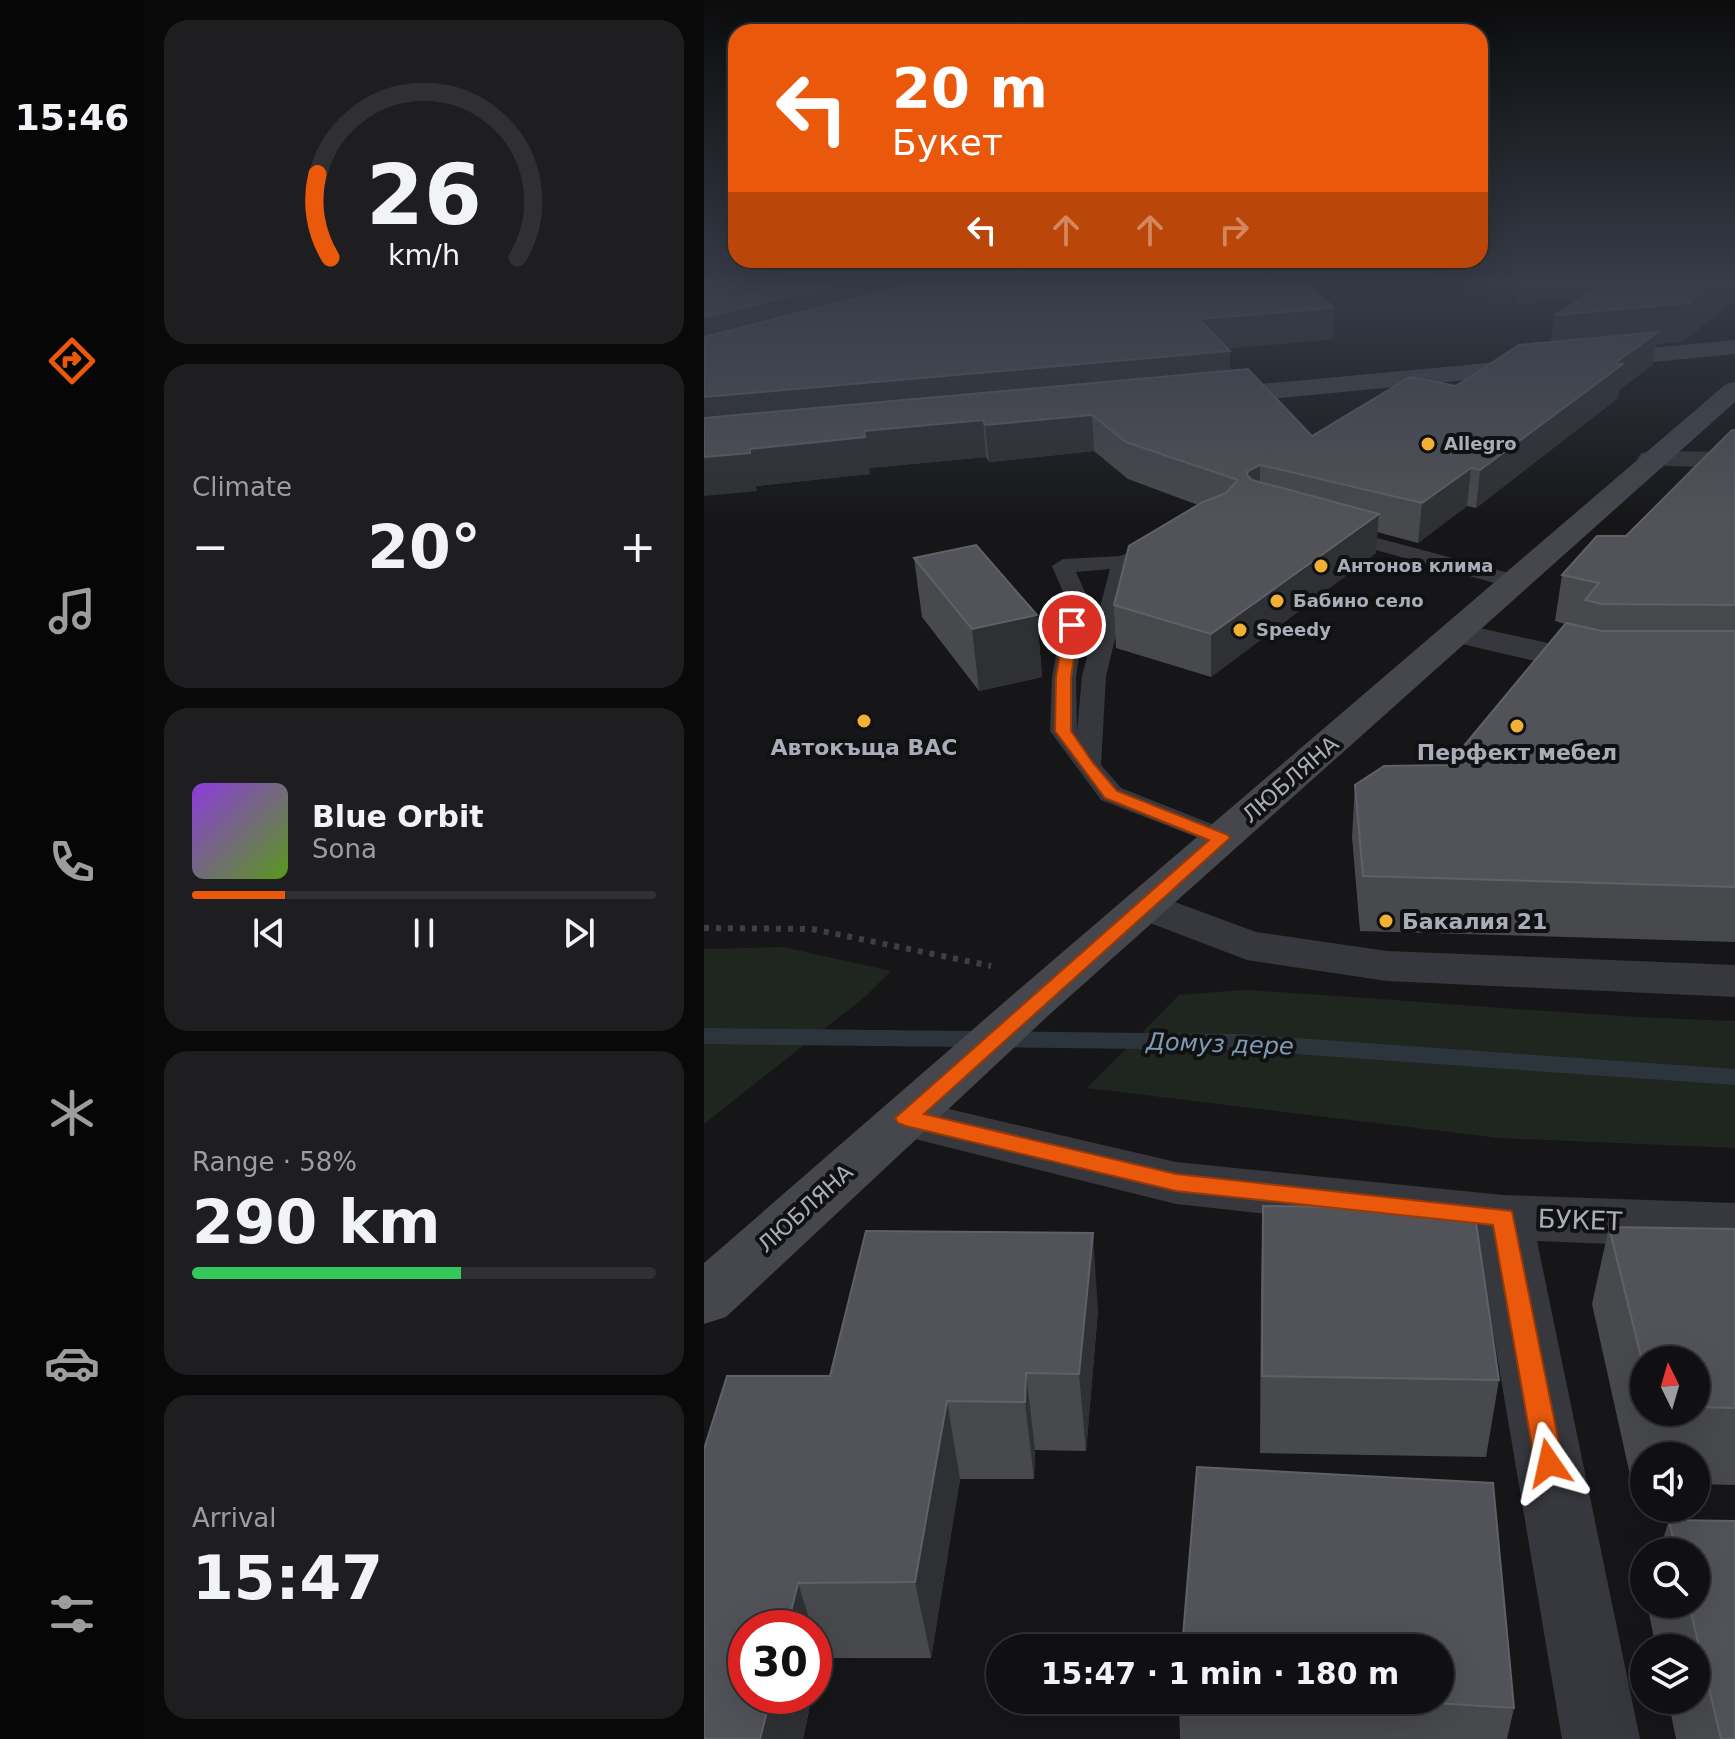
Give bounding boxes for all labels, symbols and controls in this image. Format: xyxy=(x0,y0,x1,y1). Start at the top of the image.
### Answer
text: 20 m xyxy=(892,55,1048,120)
icon: left xyxy=(760,56,864,160)
text: 15:46 xyxy=(15,97,129,138)
text: Букет xyxy=(892,122,1003,163)
text: 26 xyxy=(366,146,482,243)
icon: left xyxy=(960,208,1004,252)
icon: ahead xyxy=(1044,208,1088,252)
icon: ahead xyxy=(1128,208,1172,252)
icon: right xyxy=(1212,208,1256,252)
text: km/h xyxy=(388,238,460,272)
icon: directions xyxy=(44,333,100,389)
place label: Allegro xyxy=(1444,433,1517,454)
marker: Allegro xyxy=(1419,435,1437,453)
text: Climate xyxy=(192,472,292,502)
text: 20° xyxy=(367,512,481,582)
text: − xyxy=(192,521,229,572)
text: + xyxy=(619,521,656,572)
place label: Антонов клима xyxy=(1337,555,1494,576)
marker: Антонов клима xyxy=(1312,557,1330,575)
icon: music xyxy=(44,583,100,639)
place label: Бабино село xyxy=(1293,590,1424,611)
pin xyxy=(1038,591,1106,659)
marker: Бабино село xyxy=(1268,592,1286,610)
icon: arrive xyxy=(1050,603,1094,647)
place label: Speedy xyxy=(1256,619,1331,640)
marker: Speedy xyxy=(1231,621,1249,639)
marker: Автокъща ВАС xyxy=(855,712,873,730)
marker: Перфект мебел xyxy=(1508,717,1526,735)
street label: ЛЮБЛЯНА xyxy=(1237,731,1343,828)
place label: Автокъща ВАС xyxy=(770,735,958,760)
place label: Перфект мебел xyxy=(1417,740,1617,765)
text: Blue Orbit xyxy=(312,799,484,834)
icon: phone xyxy=(44,834,100,890)
text: Sona xyxy=(312,834,377,864)
place label: Бакалия 21 xyxy=(1402,909,1547,934)
icon: previous xyxy=(247,911,291,955)
icon: pause xyxy=(402,911,446,955)
icon: next xyxy=(557,911,601,955)
marker: Бакалия 21 xyxy=(1377,912,1395,930)
water label: Домуз дере xyxy=(1145,1027,1294,1061)
icon: climate xyxy=(44,1085,100,1141)
text: Range · 58% xyxy=(192,1147,357,1177)
street label: ЛЮБЛЯНА xyxy=(753,1159,858,1257)
text: 290 km xyxy=(192,1187,441,1257)
street label: БУКЕТ xyxy=(1537,1204,1623,1236)
icon: car xyxy=(44,1335,100,1391)
north arrow xyxy=(1630,1346,1710,1426)
map controls xyxy=(1630,1346,1710,1714)
position arrow xyxy=(1507,1421,1591,1505)
button: sound xyxy=(1630,1442,1710,1522)
text: Arrival xyxy=(192,1503,276,1533)
button: search xyxy=(1630,1538,1710,1618)
text: 15:47 xyxy=(192,1543,383,1613)
icon: filters xyxy=(44,1586,100,1642)
speed limit sign: 30 xyxy=(728,1610,832,1714)
button: layers xyxy=(1630,1634,1710,1714)
text: 15:47 · 1 min · 180 m xyxy=(1041,1656,1399,1691)

